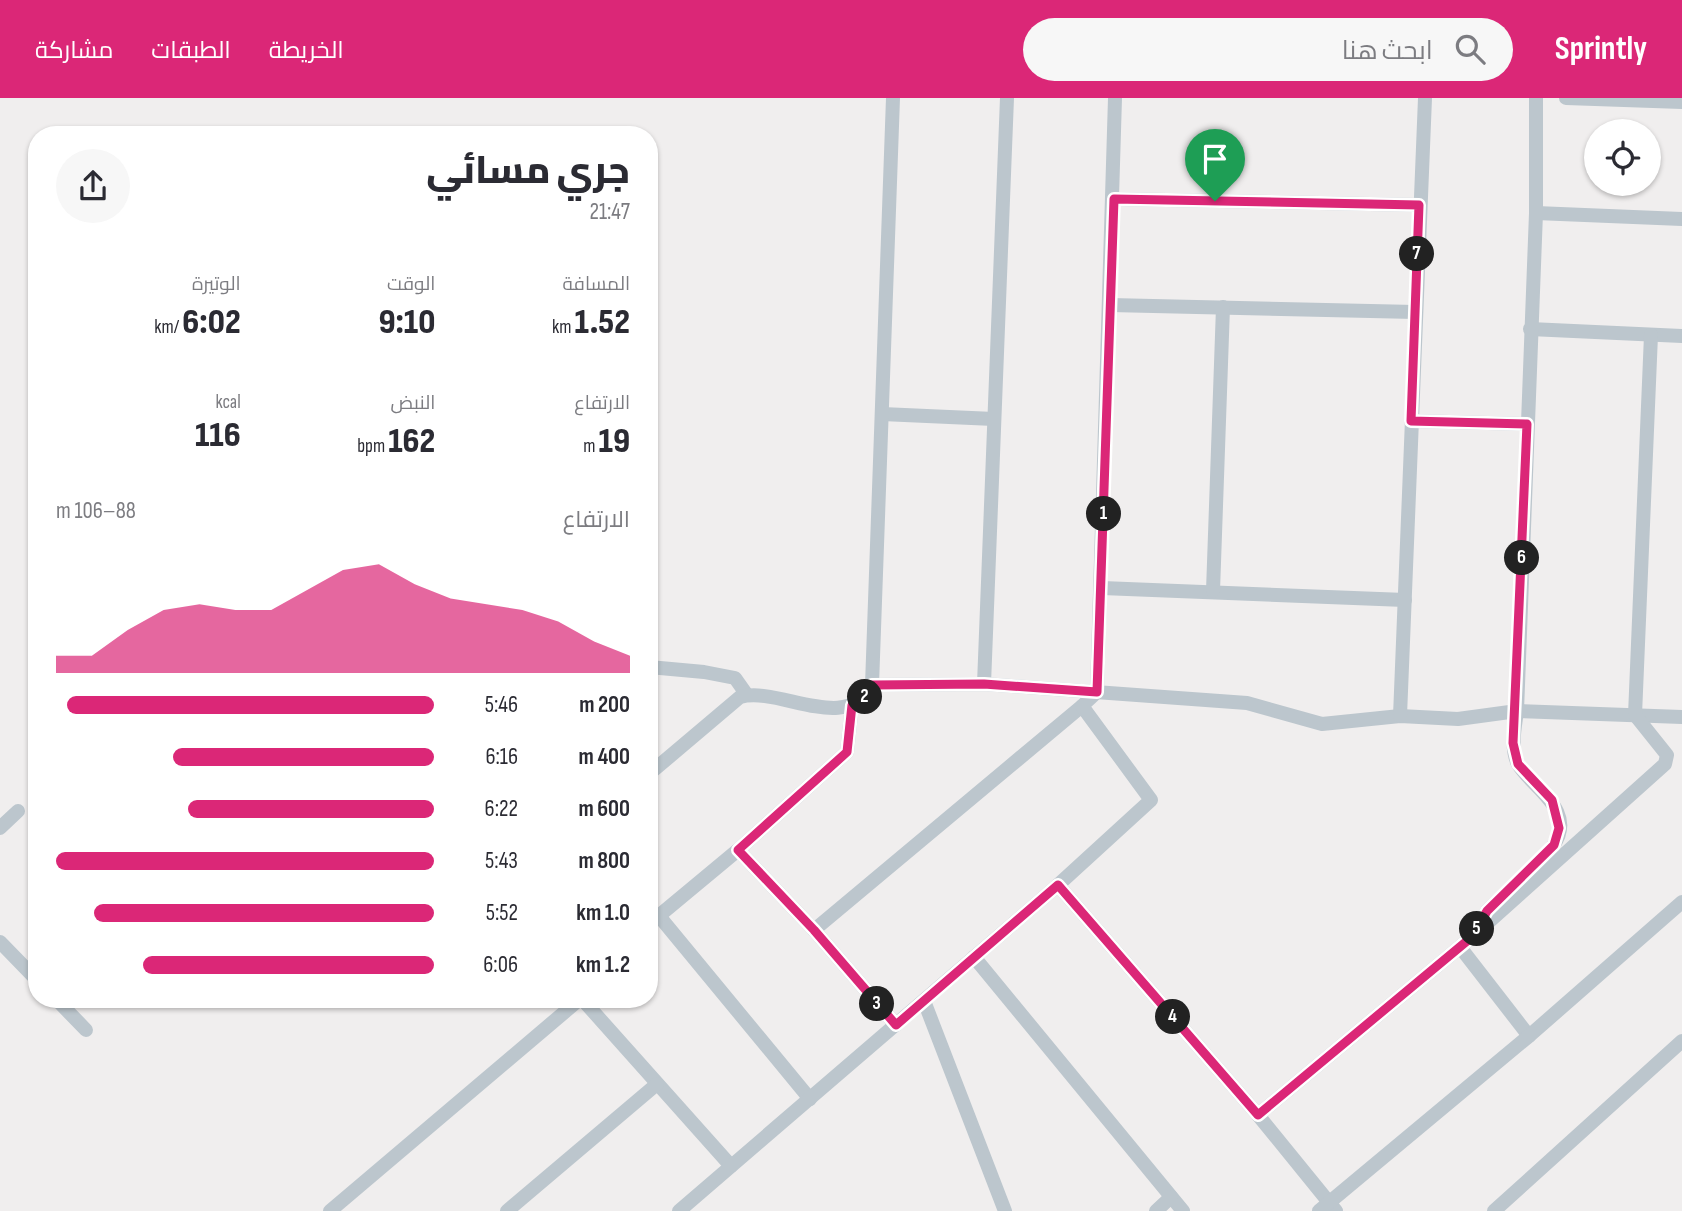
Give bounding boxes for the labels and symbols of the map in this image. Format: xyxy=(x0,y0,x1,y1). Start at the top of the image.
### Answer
pin xyxy=(1185,129,1245,201)
pin: 7 xyxy=(1400,236,1434,272)
pin: 1 xyxy=(1086,496,1122,532)
pin: 6 xyxy=(1504,540,1540,575)
pin: 2 xyxy=(848,680,882,714)
pin: 5 xyxy=(1460,912,1494,946)
pin: 3 xyxy=(860,986,894,1021)
pin: 4 xyxy=(1156,1000,1190,1034)

